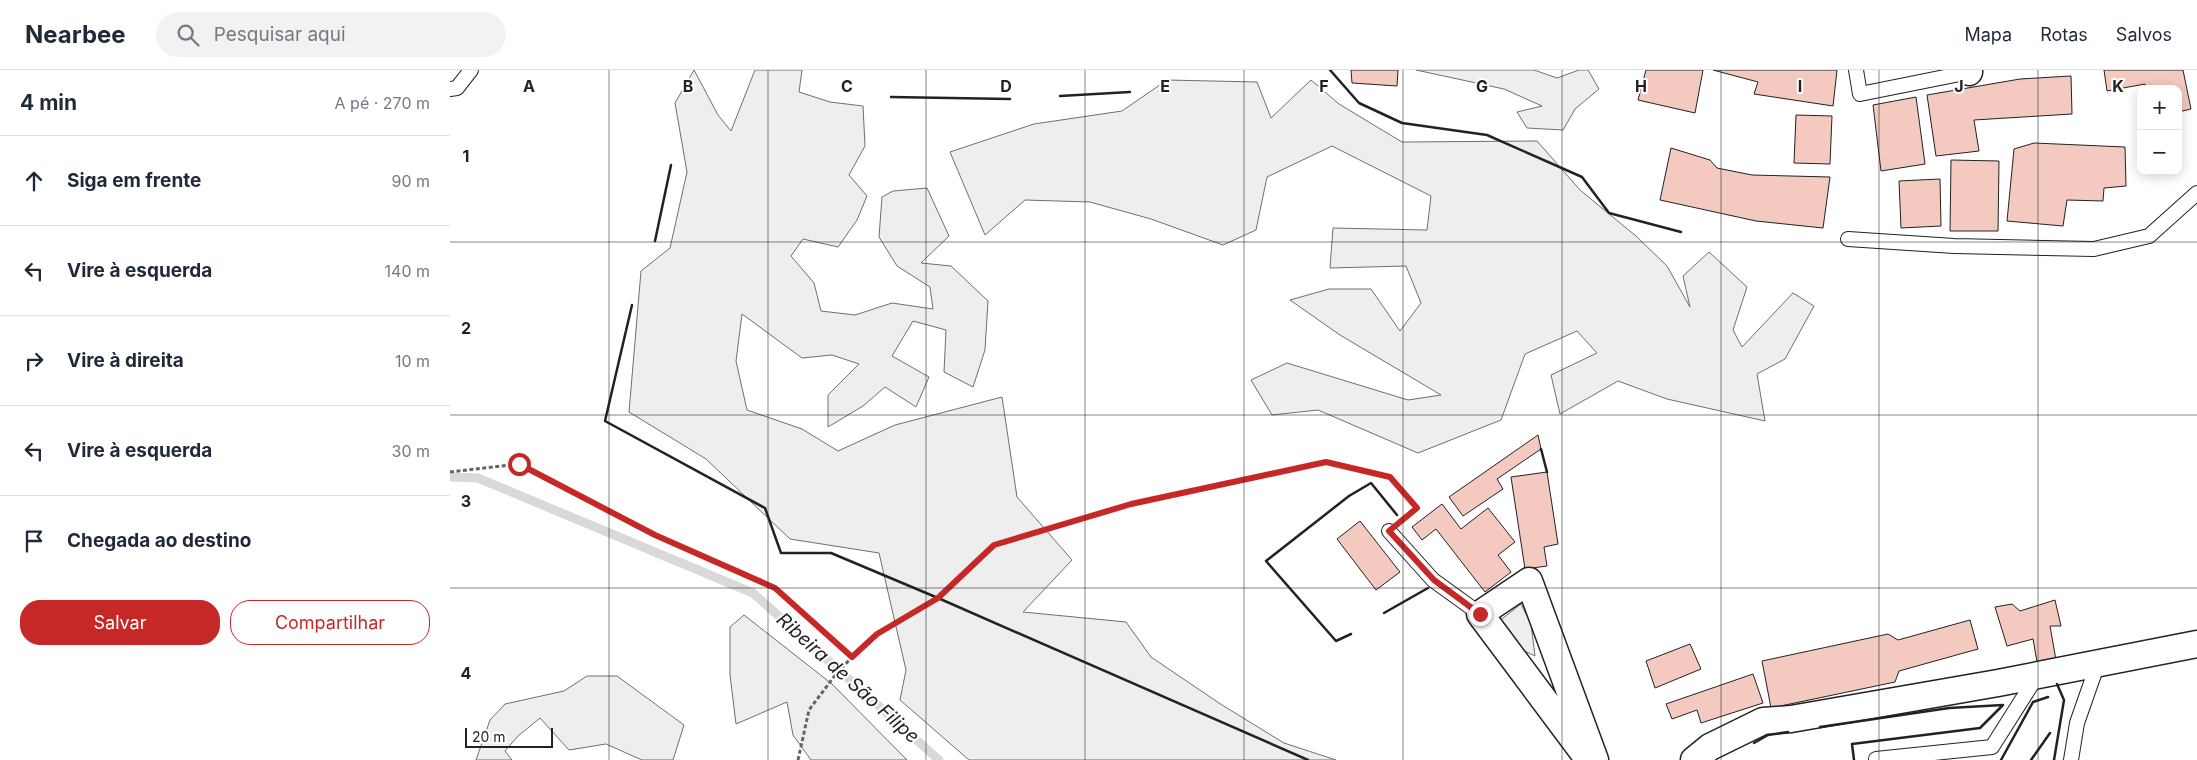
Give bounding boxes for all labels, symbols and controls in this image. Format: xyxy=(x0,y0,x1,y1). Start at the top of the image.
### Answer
search box xyxy=(156,12,506,57)
text: Nearbee xyxy=(25,20,126,49)
icon: search xyxy=(174,21,202,49)
text: Pesquisar aqui xyxy=(214,23,346,46)
text: Mapa xyxy=(1964,24,2012,45)
text: Rotas xyxy=(2040,24,2088,45)
text: Salvos xyxy=(2116,24,2172,45)
text: A xyxy=(523,76,535,96)
text: B xyxy=(683,76,693,96)
text: C xyxy=(841,76,853,96)
text: D xyxy=(1000,76,1012,96)
text: E xyxy=(1160,76,1170,96)
text: F xyxy=(1319,76,1329,96)
text: G xyxy=(1476,76,1488,96)
text: H xyxy=(1635,76,1647,96)
text: I xyxy=(1798,76,1802,96)
text: J xyxy=(1954,76,1964,96)
text: K xyxy=(2112,76,2124,96)
map controls xyxy=(2137,85,2182,175)
button: + xyxy=(2137,85,2182,130)
text: 4 min xyxy=(20,90,77,115)
text: A pé · 270 m xyxy=(335,93,430,113)
button: − xyxy=(2137,130,2182,175)
text: 1 xyxy=(463,146,469,166)
icon: ahead xyxy=(20,167,48,195)
text: Siga em frente xyxy=(67,169,201,192)
text: 90 m xyxy=(391,171,430,191)
icon: left xyxy=(20,257,48,285)
text: Vire à esquerda xyxy=(67,259,212,282)
text: 140 m xyxy=(385,261,430,281)
text: 2 xyxy=(461,318,471,338)
icon: right xyxy=(20,347,48,375)
text: Vire à direita xyxy=(67,349,184,372)
text: 10 m xyxy=(395,351,430,371)
icon: left xyxy=(20,437,48,465)
text: Vire à esquerda xyxy=(67,439,212,462)
text: 30 m xyxy=(392,441,430,461)
route start xyxy=(508,453,531,476)
text: 3 xyxy=(461,491,471,511)
icon: arrive xyxy=(20,527,48,555)
text: Chegada ao destino xyxy=(67,529,251,552)
button: Salvar xyxy=(20,600,220,645)
button: Compartilhar xyxy=(230,600,430,645)
route end xyxy=(1469,603,1492,626)
water label: Ribeira de São Filipe xyxy=(772,608,924,748)
text: 4 xyxy=(461,663,472,683)
scale bar xyxy=(465,725,552,748)
text: 20 m xyxy=(472,728,506,745)

